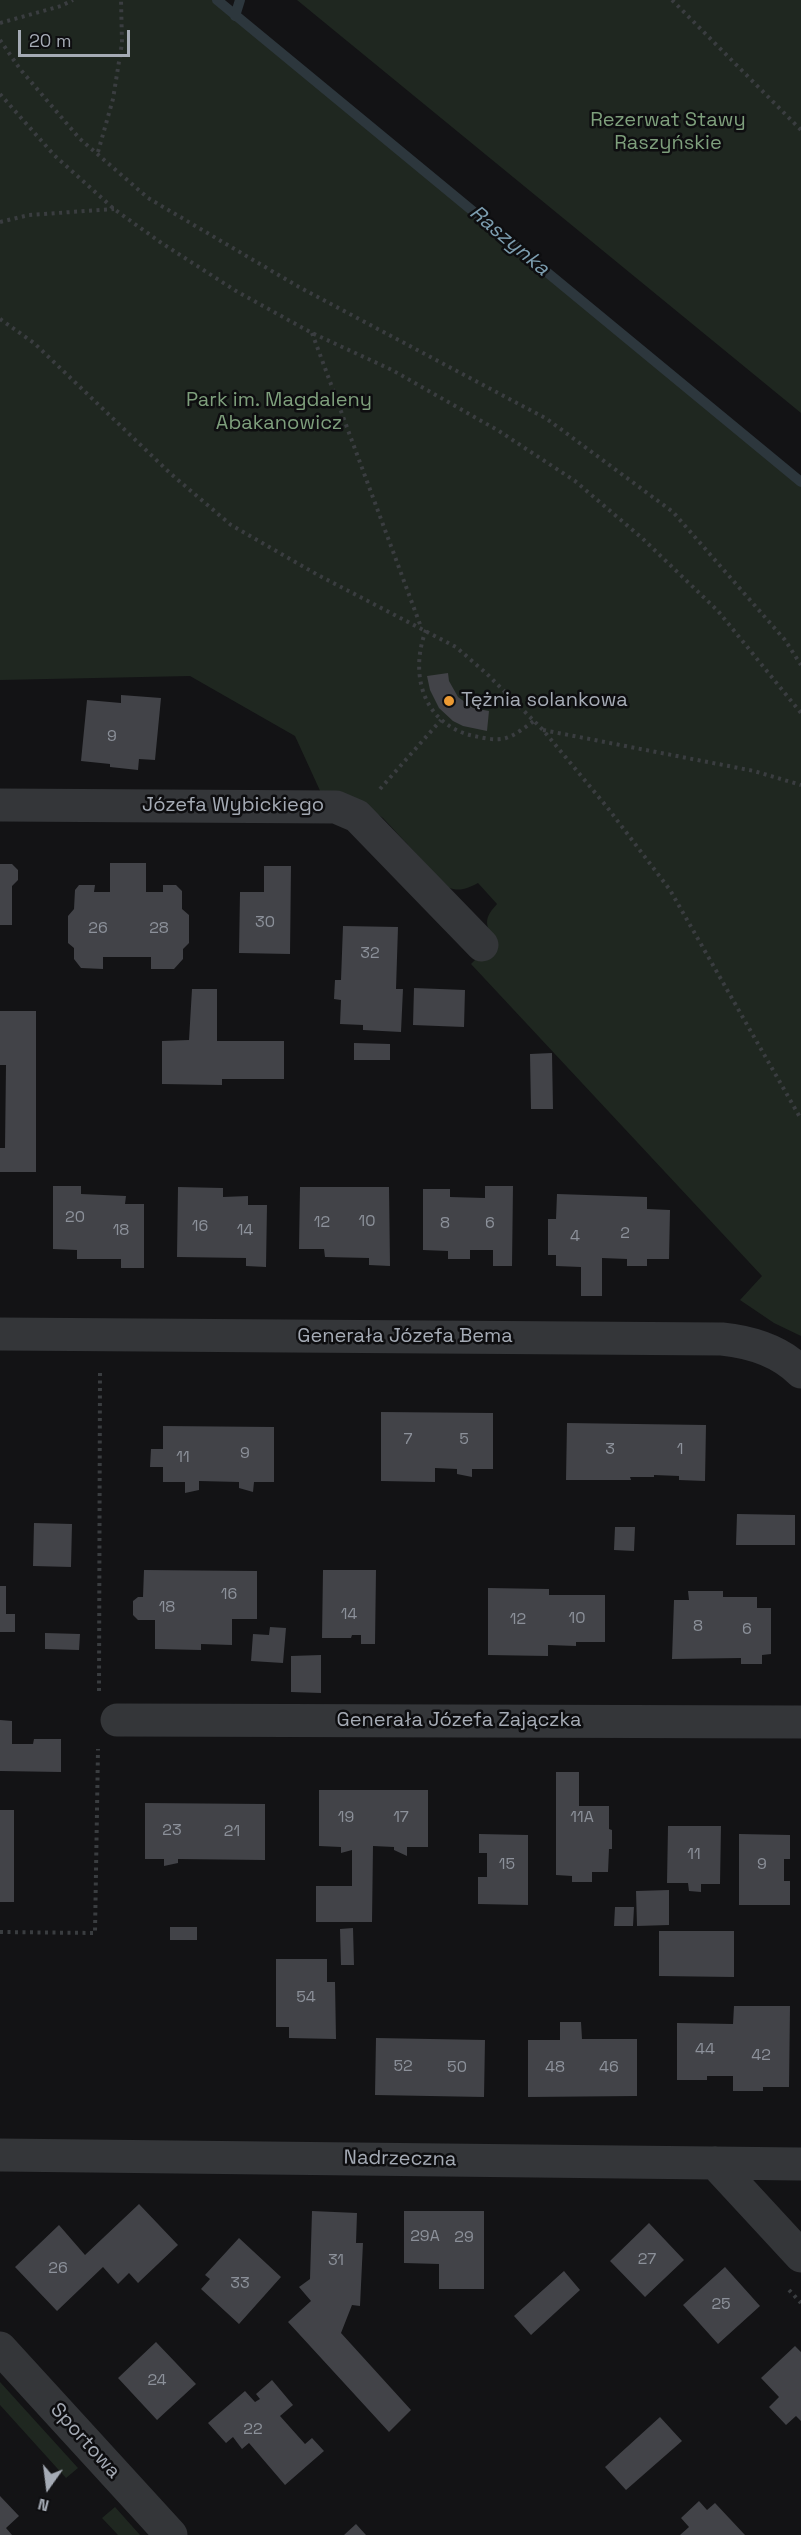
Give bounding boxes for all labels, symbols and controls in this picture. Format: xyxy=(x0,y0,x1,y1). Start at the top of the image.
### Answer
scale bar xyxy=(21,18,134,56)
text: 20 m xyxy=(29,29,72,52)
park label: Rezerwat Stawy Raszyńskie xyxy=(590,109,746,156)
water label: Raszynka xyxy=(464,200,554,282)
park label: Park im. Magdaleny Abakanowicz xyxy=(186,389,372,436)
place label: Tężnia solankowa xyxy=(461,689,628,713)
marker: Tężnia solankowa xyxy=(442,694,456,708)
house number: 9 xyxy=(107,727,117,747)
street label: Józefa Wybickiego xyxy=(142,794,324,818)
house number: 30 xyxy=(255,913,275,933)
house number: 26 xyxy=(88,919,108,939)
house number: 28 xyxy=(149,919,169,939)
house number: 32 xyxy=(360,944,380,964)
house number: 20 xyxy=(65,1208,85,1228)
house number: 10 xyxy=(359,1212,375,1232)
house number: 12 xyxy=(314,1213,330,1233)
house number: 8 xyxy=(440,1214,450,1234)
house number: 6 xyxy=(485,1214,495,1234)
house number: 16 xyxy=(192,1217,208,1237)
house number: 18 xyxy=(113,1221,129,1241)
house number: 14 xyxy=(237,1221,253,1241)
house number: 2 xyxy=(620,1224,630,1244)
house number: 4 xyxy=(570,1227,580,1247)
street label: Generała Józefa Bema xyxy=(297,1325,513,1349)
house number: 7 xyxy=(403,1430,413,1450)
house number: 5 xyxy=(459,1430,469,1450)
house number: 3 xyxy=(605,1440,615,1460)
house number: 1 xyxy=(677,1440,683,1460)
house number: 9 xyxy=(240,1444,250,1464)
house number: 11 xyxy=(176,1448,190,1468)
house number: 16 xyxy=(221,1585,237,1605)
house number: 18 xyxy=(159,1598,175,1618)
house number: 14 xyxy=(341,1605,357,1625)
house number: 10 xyxy=(569,1609,585,1629)
house number: 12 xyxy=(510,1610,526,1630)
house number: 8 xyxy=(693,1617,703,1637)
house number: 6 xyxy=(742,1620,752,1640)
street label: Generała Józefa Zajączka xyxy=(336,1709,582,1733)
house number: 19 xyxy=(338,1808,354,1828)
house number: 17 xyxy=(393,1808,409,1828)
house number: 11A xyxy=(570,1808,594,1828)
house number: 23 xyxy=(162,1821,182,1841)
house number: 21 xyxy=(224,1822,240,1842)
house number: 11 xyxy=(687,1845,701,1865)
house number: 15 xyxy=(499,1855,515,1875)
house number: 9 xyxy=(757,1855,767,1875)
house number: 54 xyxy=(296,1988,316,2008)
house number: 44 xyxy=(695,2040,715,2060)
house number: 42 xyxy=(751,2046,771,2066)
house number: 52 xyxy=(393,2057,413,2077)
house number: 50 xyxy=(447,2058,467,2078)
house number: 48 xyxy=(545,2058,565,2078)
house number: 46 xyxy=(599,2058,619,2078)
street label: Nadrzeczna xyxy=(344,2146,456,2172)
house number: 29A xyxy=(410,2227,440,2247)
house number: 29 xyxy=(454,2228,474,2248)
house number: 27 xyxy=(638,2250,656,2270)
house number: 31 xyxy=(328,2251,344,2271)
house number: 26 xyxy=(48,2259,68,2279)
house number: 33 xyxy=(230,2274,250,2294)
house number: 25 xyxy=(711,2295,731,2315)
house number: 24 xyxy=(147,2371,167,2391)
street label: Sportowa xyxy=(45,2398,125,2484)
house number: 22 xyxy=(243,2420,263,2440)
north arrow xyxy=(18,2457,78,2517)
text: N xyxy=(36,2493,51,2516)

